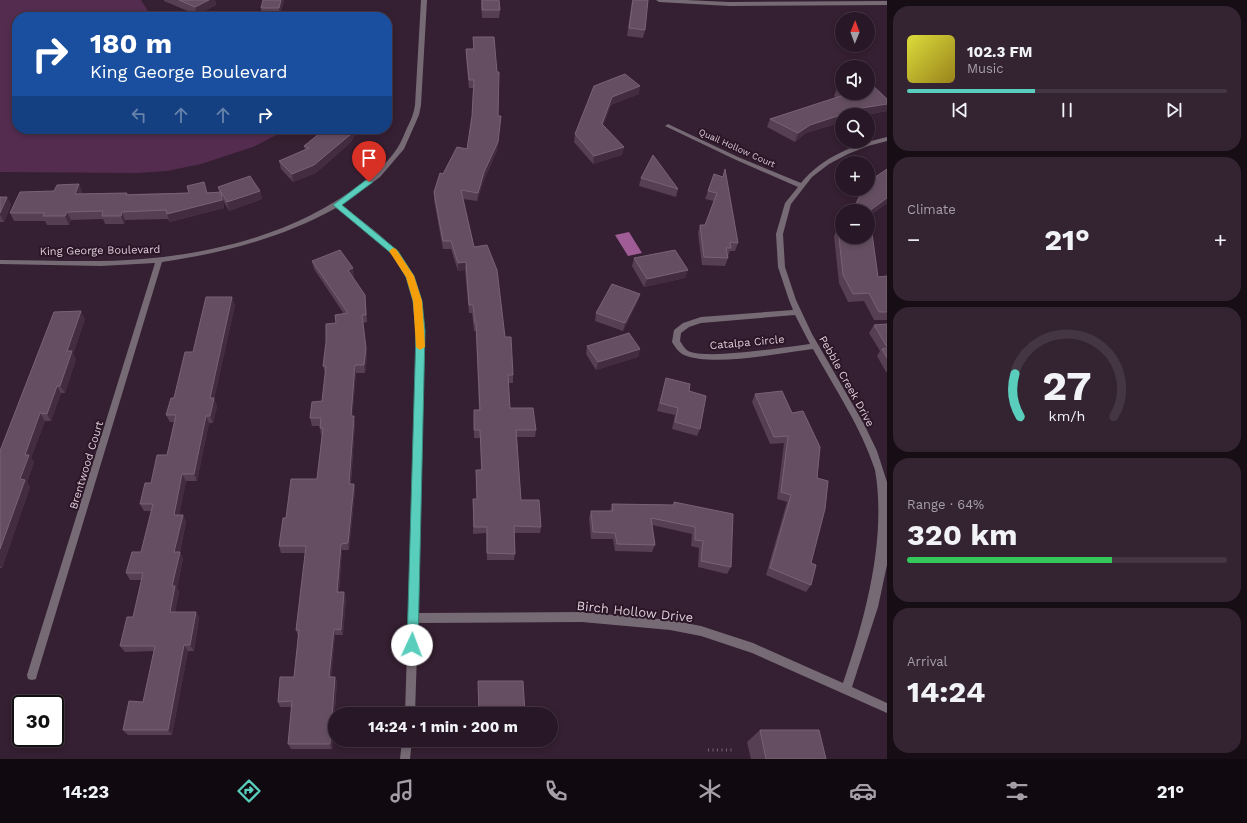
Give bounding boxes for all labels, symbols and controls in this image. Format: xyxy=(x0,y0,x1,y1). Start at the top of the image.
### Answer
north arrow xyxy=(835,12,875,52)
map controls xyxy=(835,12,875,244)
text: 180 m xyxy=(90,27,172,60)
icon: right xyxy=(24,28,76,80)
text: 102.3 FM xyxy=(967,43,1032,61)
button: sound xyxy=(835,60,875,100)
text: King George Boulevard xyxy=(90,61,288,82)
text: Music xyxy=(967,61,1004,76)
icon: previous xyxy=(949,99,971,121)
icon: pause xyxy=(1056,99,1078,121)
icon: next xyxy=(1163,99,1185,121)
icon: left xyxy=(128,104,150,126)
icon: ahead xyxy=(170,104,192,126)
icon: ahead xyxy=(212,104,234,126)
icon: right xyxy=(254,104,276,126)
button: search xyxy=(835,108,875,148)
street label: Quail Hollow Court xyxy=(697,127,777,169)
pin xyxy=(352,141,386,182)
icon: arrive xyxy=(358,147,380,169)
button: + xyxy=(835,156,875,196)
text: Climate xyxy=(907,202,956,217)
button: − xyxy=(835,204,875,244)
text: 21° xyxy=(1044,222,1090,257)
text: − xyxy=(907,227,920,252)
text: + xyxy=(1214,227,1227,252)
street label: King George Boulevard xyxy=(40,243,161,258)
street label: Catalpa Circle xyxy=(709,333,785,352)
street label: Pebble Creek Drive xyxy=(816,334,877,429)
text: 27 xyxy=(1042,361,1092,410)
text: km/h xyxy=(1049,408,1085,424)
street label: Brentwood Court xyxy=(67,419,106,511)
text: Range · 64% xyxy=(907,497,984,512)
text: 320 km xyxy=(907,517,1017,552)
street label: Birch Hollow Drive xyxy=(576,598,694,625)
position arrow xyxy=(391,624,433,666)
text: Arrival xyxy=(907,654,948,669)
text: 14:24 xyxy=(907,674,985,709)
speed limit sign: 30 xyxy=(12,695,64,747)
text: 14:24 · 1 min · 200 m xyxy=(368,718,518,736)
icon: directions xyxy=(235,777,263,805)
icon: music xyxy=(388,777,416,805)
icon: phone xyxy=(542,777,570,805)
icon: climate xyxy=(696,777,724,805)
icon: car xyxy=(849,777,877,805)
icon: filters xyxy=(1003,777,1031,805)
text: 14:23 xyxy=(63,781,109,802)
text: 21° xyxy=(1157,781,1184,802)

